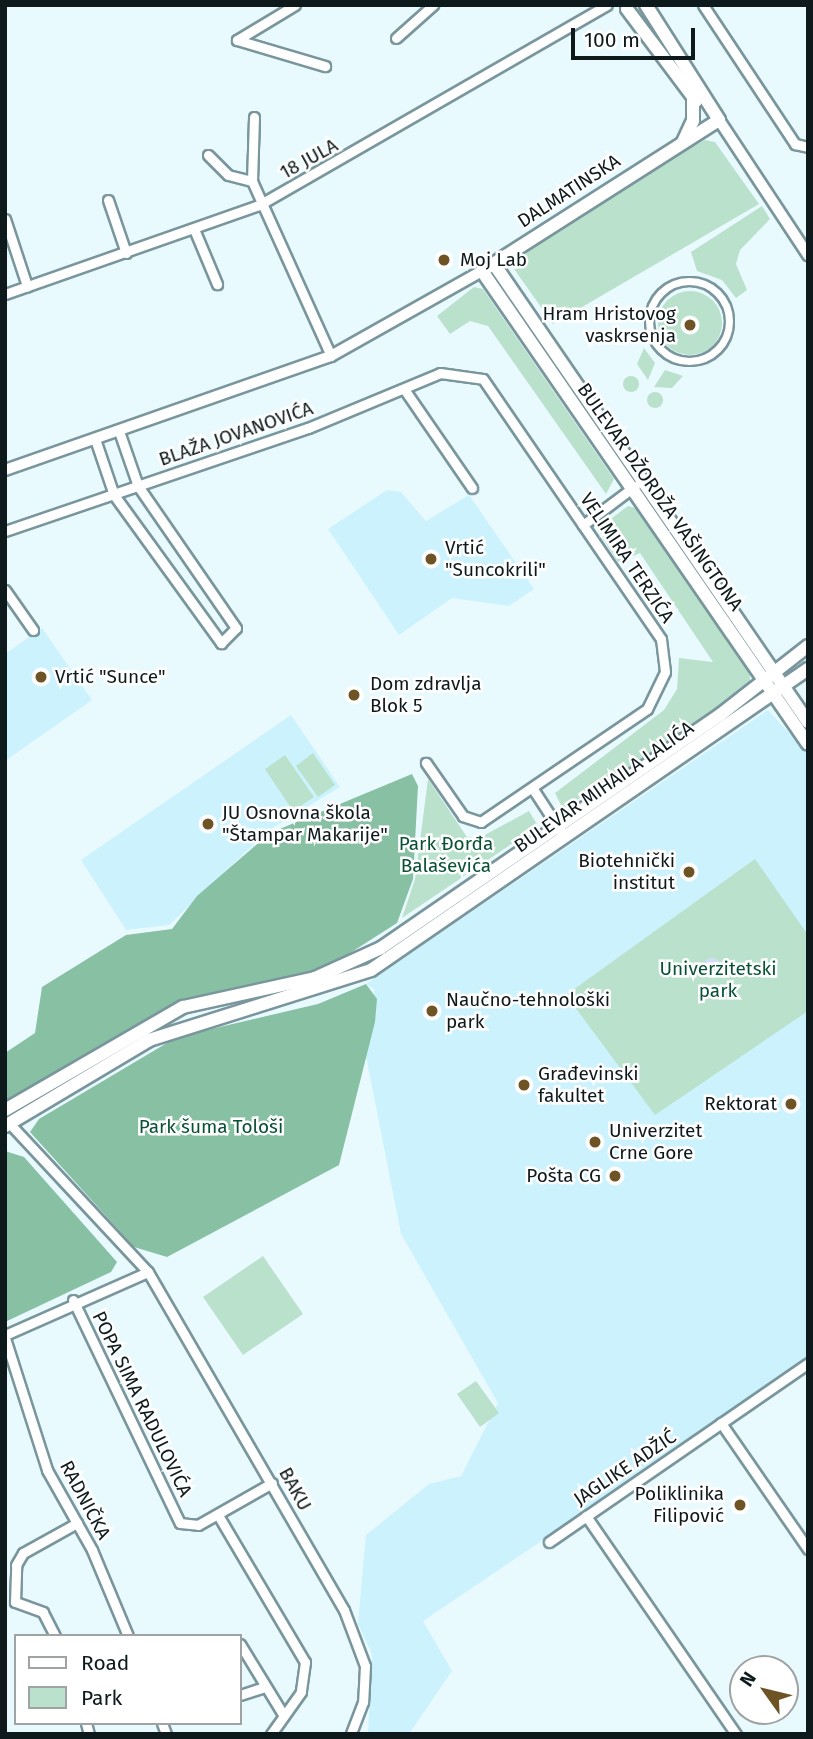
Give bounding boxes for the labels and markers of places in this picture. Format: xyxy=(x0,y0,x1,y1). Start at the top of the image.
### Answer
place label: Moj Lab xyxy=(460,249,527,271)
marker: Moj Lab xyxy=(434,250,454,270)
place label: Hram Hristovog vaskrsenja xyxy=(542,303,676,347)
marker: Hram Hristovog vaskrsenja xyxy=(682,317,698,333)
place label: Vrtić "Suncokrili" xyxy=(445,537,546,581)
marker: Vrtić "Suncokrili" xyxy=(423,551,439,567)
place label: Vrtić "Sunce" xyxy=(55,666,166,688)
marker: Vrtić "Sunce" xyxy=(33,669,49,685)
place label: Dom zdravlja Blok 5 xyxy=(370,673,481,717)
marker: Dom zdravlja Blok 5 xyxy=(344,685,364,705)
place label: JU Osnovna škola "Štampar Makarije" xyxy=(222,802,388,846)
marker: JU Osnovna škola "Štampar Makarije" xyxy=(200,816,216,832)
place label: Biotehnički institut xyxy=(578,850,675,894)
marker: Biotehnički institut xyxy=(681,864,697,880)
place label: Naučno-tehnološki park xyxy=(446,989,610,1033)
marker: Naučno-tehnološki park xyxy=(424,1003,440,1019)
place label: Građevinski fakultet xyxy=(538,1063,639,1107)
marker: Građevinski fakultet xyxy=(516,1077,532,1093)
place label: Rektorat xyxy=(704,1093,777,1115)
marker: Rektorat xyxy=(783,1096,799,1112)
place label: Univerzitet Crne Gore xyxy=(609,1120,702,1164)
marker: Univerzitet Crne Gore xyxy=(587,1134,603,1150)
place label: Pošta CG xyxy=(526,1165,601,1187)
marker: Pošta CG xyxy=(607,1168,623,1184)
place label: Poliklinika Filipović xyxy=(635,1483,724,1527)
marker: Poliklinika Filipović xyxy=(730,1495,750,1515)

